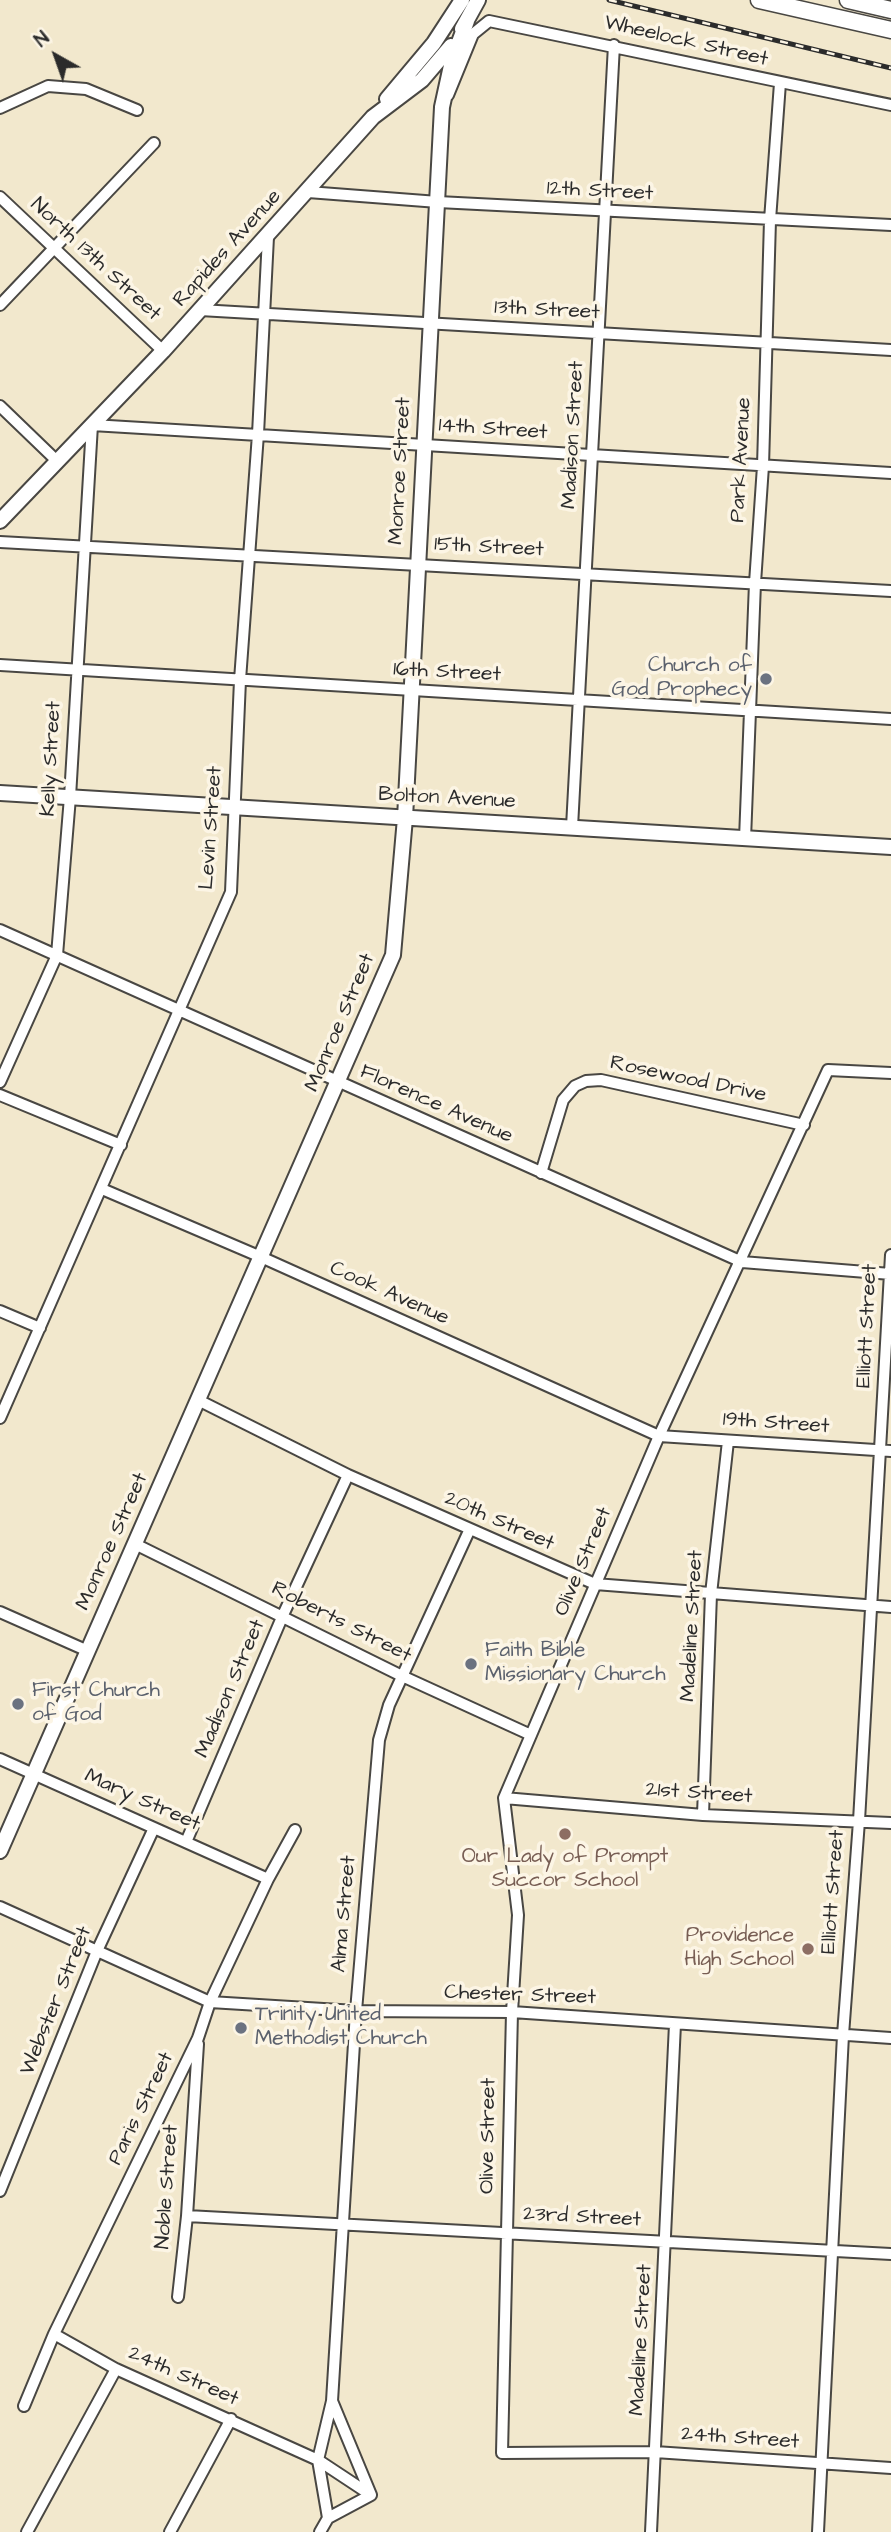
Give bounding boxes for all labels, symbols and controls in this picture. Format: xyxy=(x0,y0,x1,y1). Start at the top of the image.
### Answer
street label: Wheelock Street xyxy=(602,11,770,73)
north arrow xyxy=(21,21,91,91)
text: N xyxy=(29,25,55,54)
street label: 12th Street xyxy=(546,177,654,207)
street label: Rapides Avenue xyxy=(169,185,287,313)
street label: North 13th Street xyxy=(24,193,166,327)
street label: 13th Street xyxy=(494,296,600,326)
street label: Madison Street xyxy=(558,360,590,510)
street label: Monroe Street xyxy=(385,397,417,545)
street label: Park Avenue xyxy=(726,397,758,523)
street label: 14th Street xyxy=(438,414,548,446)
street label: 15th Street xyxy=(434,533,544,563)
place label: Church of God Prophecy xyxy=(611,654,752,704)
street label: 16th Street xyxy=(392,658,502,688)
marker: Church of God Prophecy xyxy=(758,671,774,687)
street label: Kelly Street xyxy=(36,701,68,817)
street label: Levin Street xyxy=(195,765,229,891)
street label: Bolton Avenue xyxy=(378,783,516,815)
street label: Monroe Street xyxy=(301,950,381,1096)
street label: Rosewood Drive xyxy=(608,1051,768,1109)
street label: Florence Avenue xyxy=(356,1060,516,1150)
street label: Cook Avenue xyxy=(325,1256,453,1332)
street label: Elliott Street xyxy=(852,1263,884,1389)
street label: 19th Street xyxy=(722,1408,830,1440)
street label: Monroe Street xyxy=(71,1469,155,1615)
street label: 20th Street xyxy=(440,1487,558,1557)
street label: Olive Street xyxy=(550,1504,618,1620)
street label: Madeline Street xyxy=(676,1550,710,1702)
street label: Roberts Street xyxy=(267,1577,415,1669)
street label: Madison Street xyxy=(190,1616,272,1762)
place label: Faith Bible Missionary Church xyxy=(485,1639,666,1689)
marker: Faith Bible Missionary Church xyxy=(463,1656,479,1672)
place label: First Church of God xyxy=(32,1679,160,1729)
marker: First Church of God xyxy=(10,1696,26,1712)
street label: Mary Street xyxy=(80,1764,204,1838)
street label: 21st Street xyxy=(645,1778,753,1810)
marker: Our Lady of Prompt Succor School xyxy=(557,1826,573,1842)
street label: Elliott Street xyxy=(817,1829,851,1955)
place label: Our Lady of Prompt Succor School xyxy=(462,1845,668,1895)
street label: Alma Street xyxy=(327,1855,363,1973)
street label: Webster Street xyxy=(16,1923,98,2079)
place label: Providence High School xyxy=(684,1924,794,1974)
marker: Providence High School xyxy=(800,1941,816,1957)
street label: Chester Street xyxy=(444,1981,596,2011)
place label: Trinity United Methodist Church xyxy=(255,2003,427,2053)
marker: Trinity United Methodist Church xyxy=(233,2020,249,2036)
street label: Paris Street xyxy=(104,2048,180,2170)
street label: Olive Street xyxy=(475,2078,503,2194)
street label: Noble Street xyxy=(151,2124,185,2250)
street label: 23rd Street xyxy=(522,2202,642,2234)
street label: Madeline Street xyxy=(625,2264,659,2416)
street label: 24th Street xyxy=(124,2341,242,2413)
street label: 24th Street xyxy=(680,2422,800,2456)

